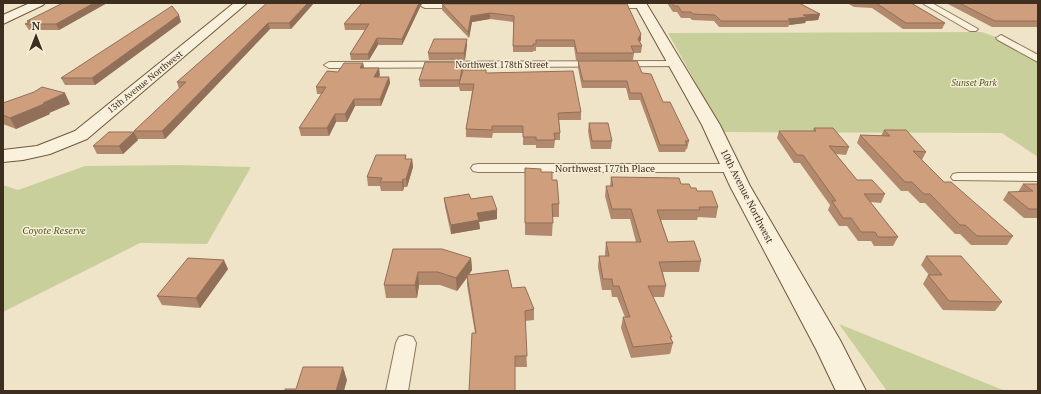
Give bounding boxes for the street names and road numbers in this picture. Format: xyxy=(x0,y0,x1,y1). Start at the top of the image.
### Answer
street label: 13th Avenue Northwest xyxy=(105,47,186,116)
street label: Northwest 178th Street xyxy=(455,59,549,71)
street label: 10th Avenue Northwest xyxy=(718,147,777,246)
street label: Northwest 177th Place xyxy=(555,162,655,175)

